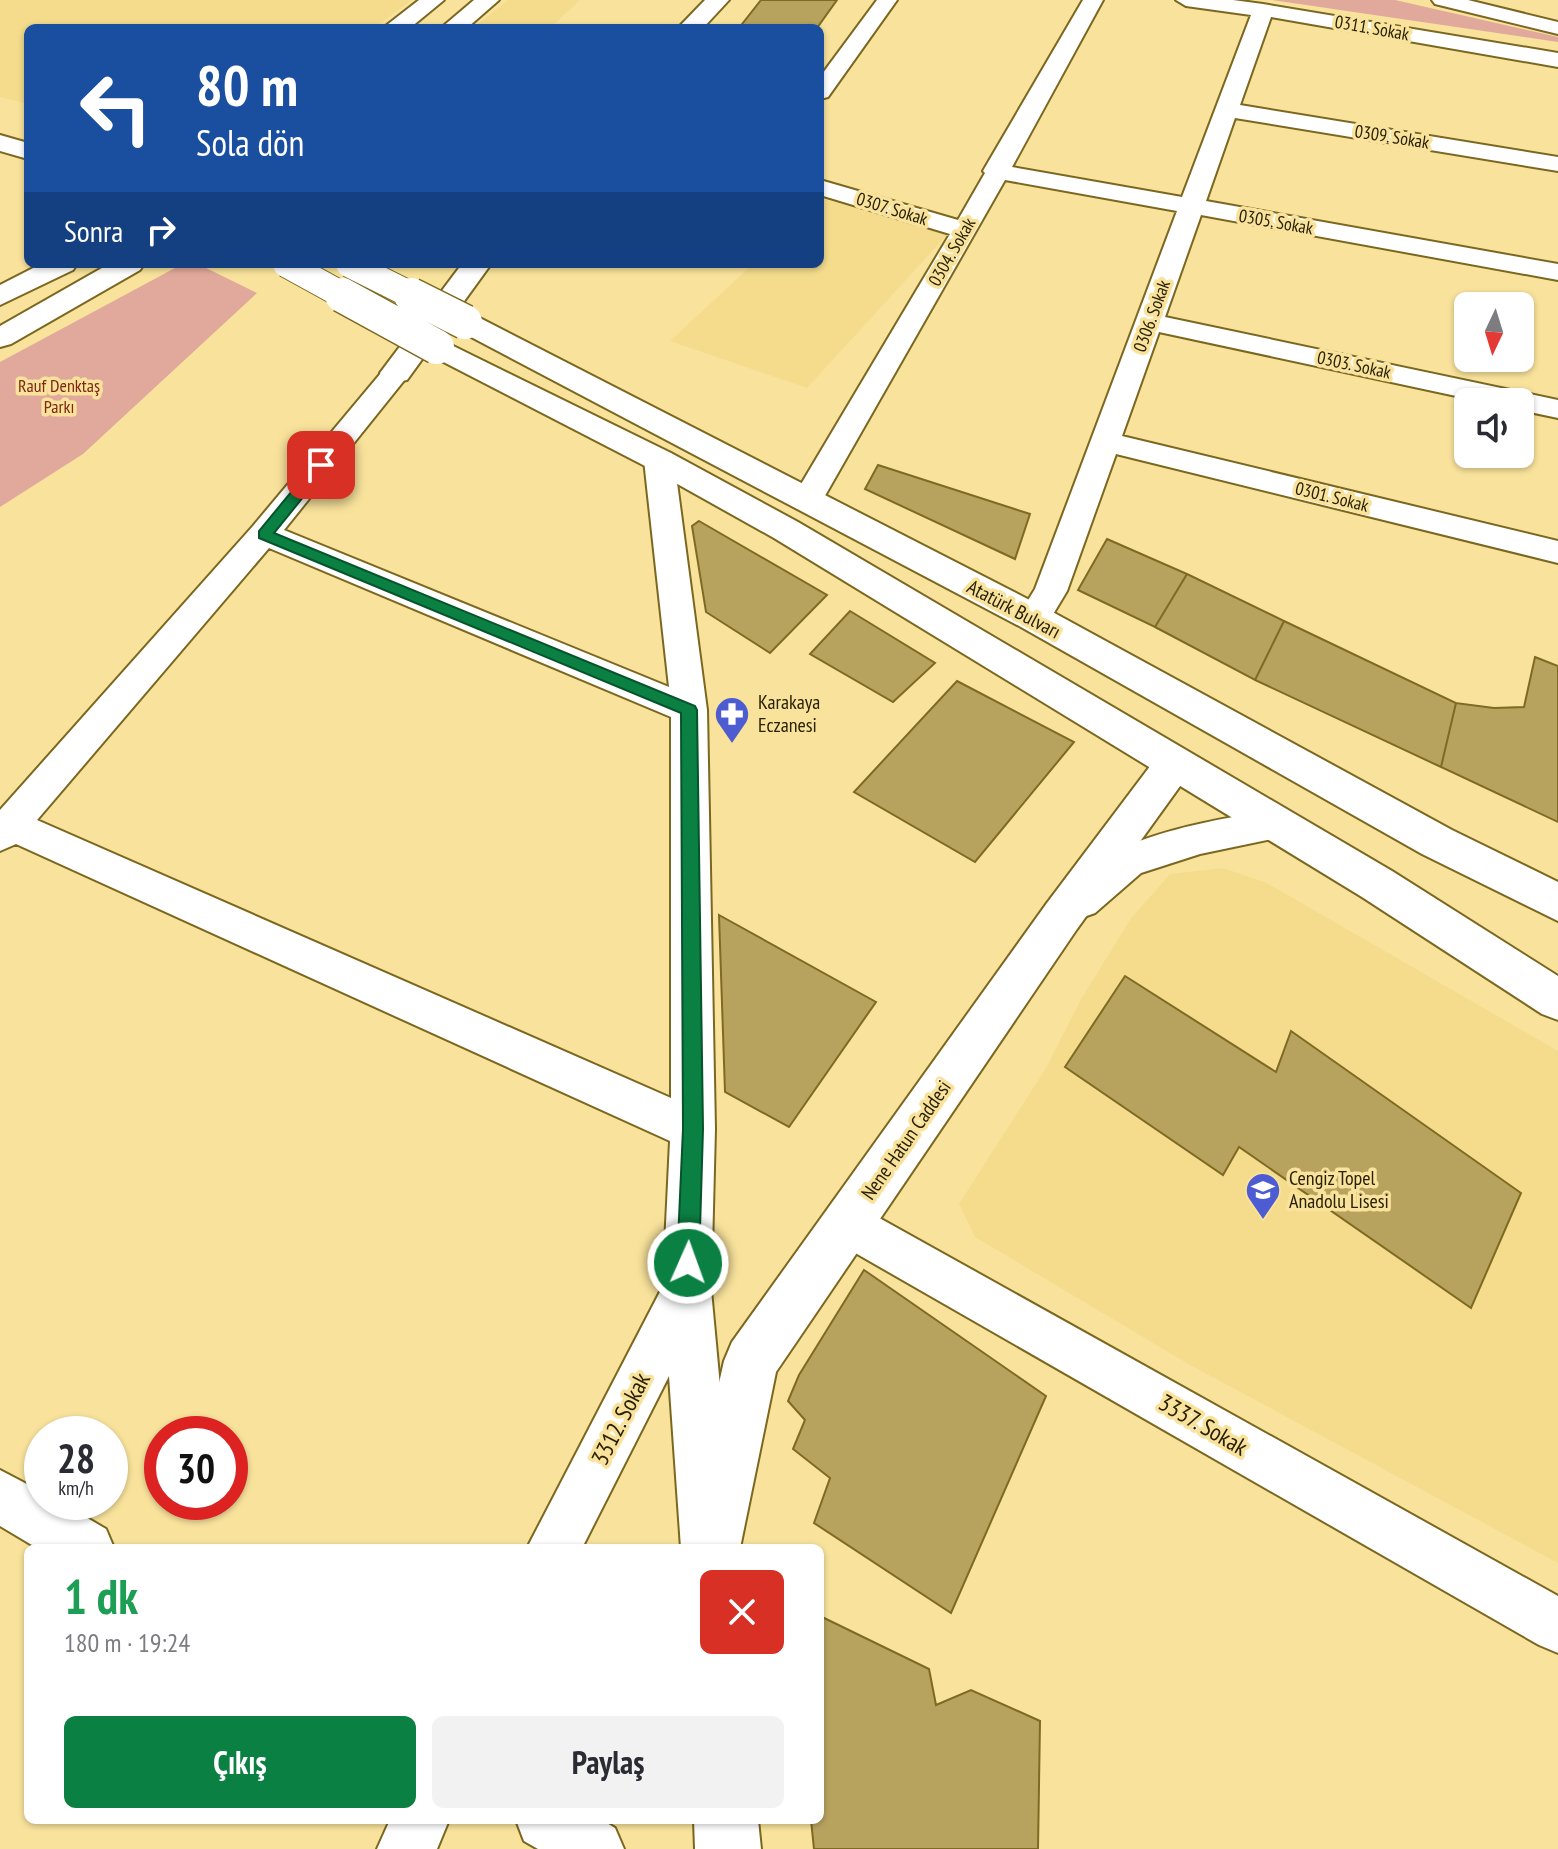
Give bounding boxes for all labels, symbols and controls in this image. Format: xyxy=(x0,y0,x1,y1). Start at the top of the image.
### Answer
street label: 0311. Sokak xyxy=(1333,10,1411,45)
text: 80 m xyxy=(196,49,298,121)
icon: left xyxy=(64,56,168,160)
text: Sola dön xyxy=(196,119,304,166)
street label: 0309. Sokak xyxy=(1353,119,1431,154)
street label: 0307. Sokak xyxy=(854,187,931,230)
street label: 0305. Sokak xyxy=(1237,204,1315,239)
icon: right xyxy=(139,208,183,252)
text: Sonra xyxy=(64,211,123,250)
street label: 0304. Sokak xyxy=(923,214,980,290)
street label: 0306. Sokak xyxy=(1128,277,1175,355)
north arrow xyxy=(1454,292,1534,372)
map controls xyxy=(1454,292,1534,468)
street label: 0303. Sokak xyxy=(1315,345,1393,384)
park label: Rauf Denktaş Parkı xyxy=(18,374,100,418)
button: sound xyxy=(1454,388,1534,468)
pin xyxy=(287,431,355,499)
icon: arrive xyxy=(299,443,343,487)
street label: 0301. Sokak xyxy=(1293,476,1371,517)
street label: Atatürk Bulvarı xyxy=(963,574,1065,644)
place label: Karakaya Eczanesi xyxy=(758,689,820,738)
pharmacy icon: Karakaya Eczanesi xyxy=(713,695,751,745)
street label: Nene Hatun Caddesi xyxy=(855,1075,957,1205)
place label: Cengiz Topel Anadolu Lisesi xyxy=(1289,1165,1389,1214)
school or university icon: Cengiz Topel Anadolu Lisesi xyxy=(1244,1171,1282,1221)
position arrow xyxy=(646,1221,730,1305)
street label: 3312. Sokak xyxy=(584,1367,657,1470)
street label: 3337. Sokak xyxy=(1153,1387,1254,1463)
speed limit sign: 30 xyxy=(144,1416,248,1520)
text: 28 xyxy=(57,1432,95,1484)
text: km/h xyxy=(58,1475,94,1501)
text: 1 dk xyxy=(64,1565,138,1627)
button: close xyxy=(700,1570,784,1654)
text: 180 m · 19:24 xyxy=(64,1626,190,1659)
button: Çıkış xyxy=(64,1716,416,1808)
button: Paylaş xyxy=(432,1716,784,1808)

